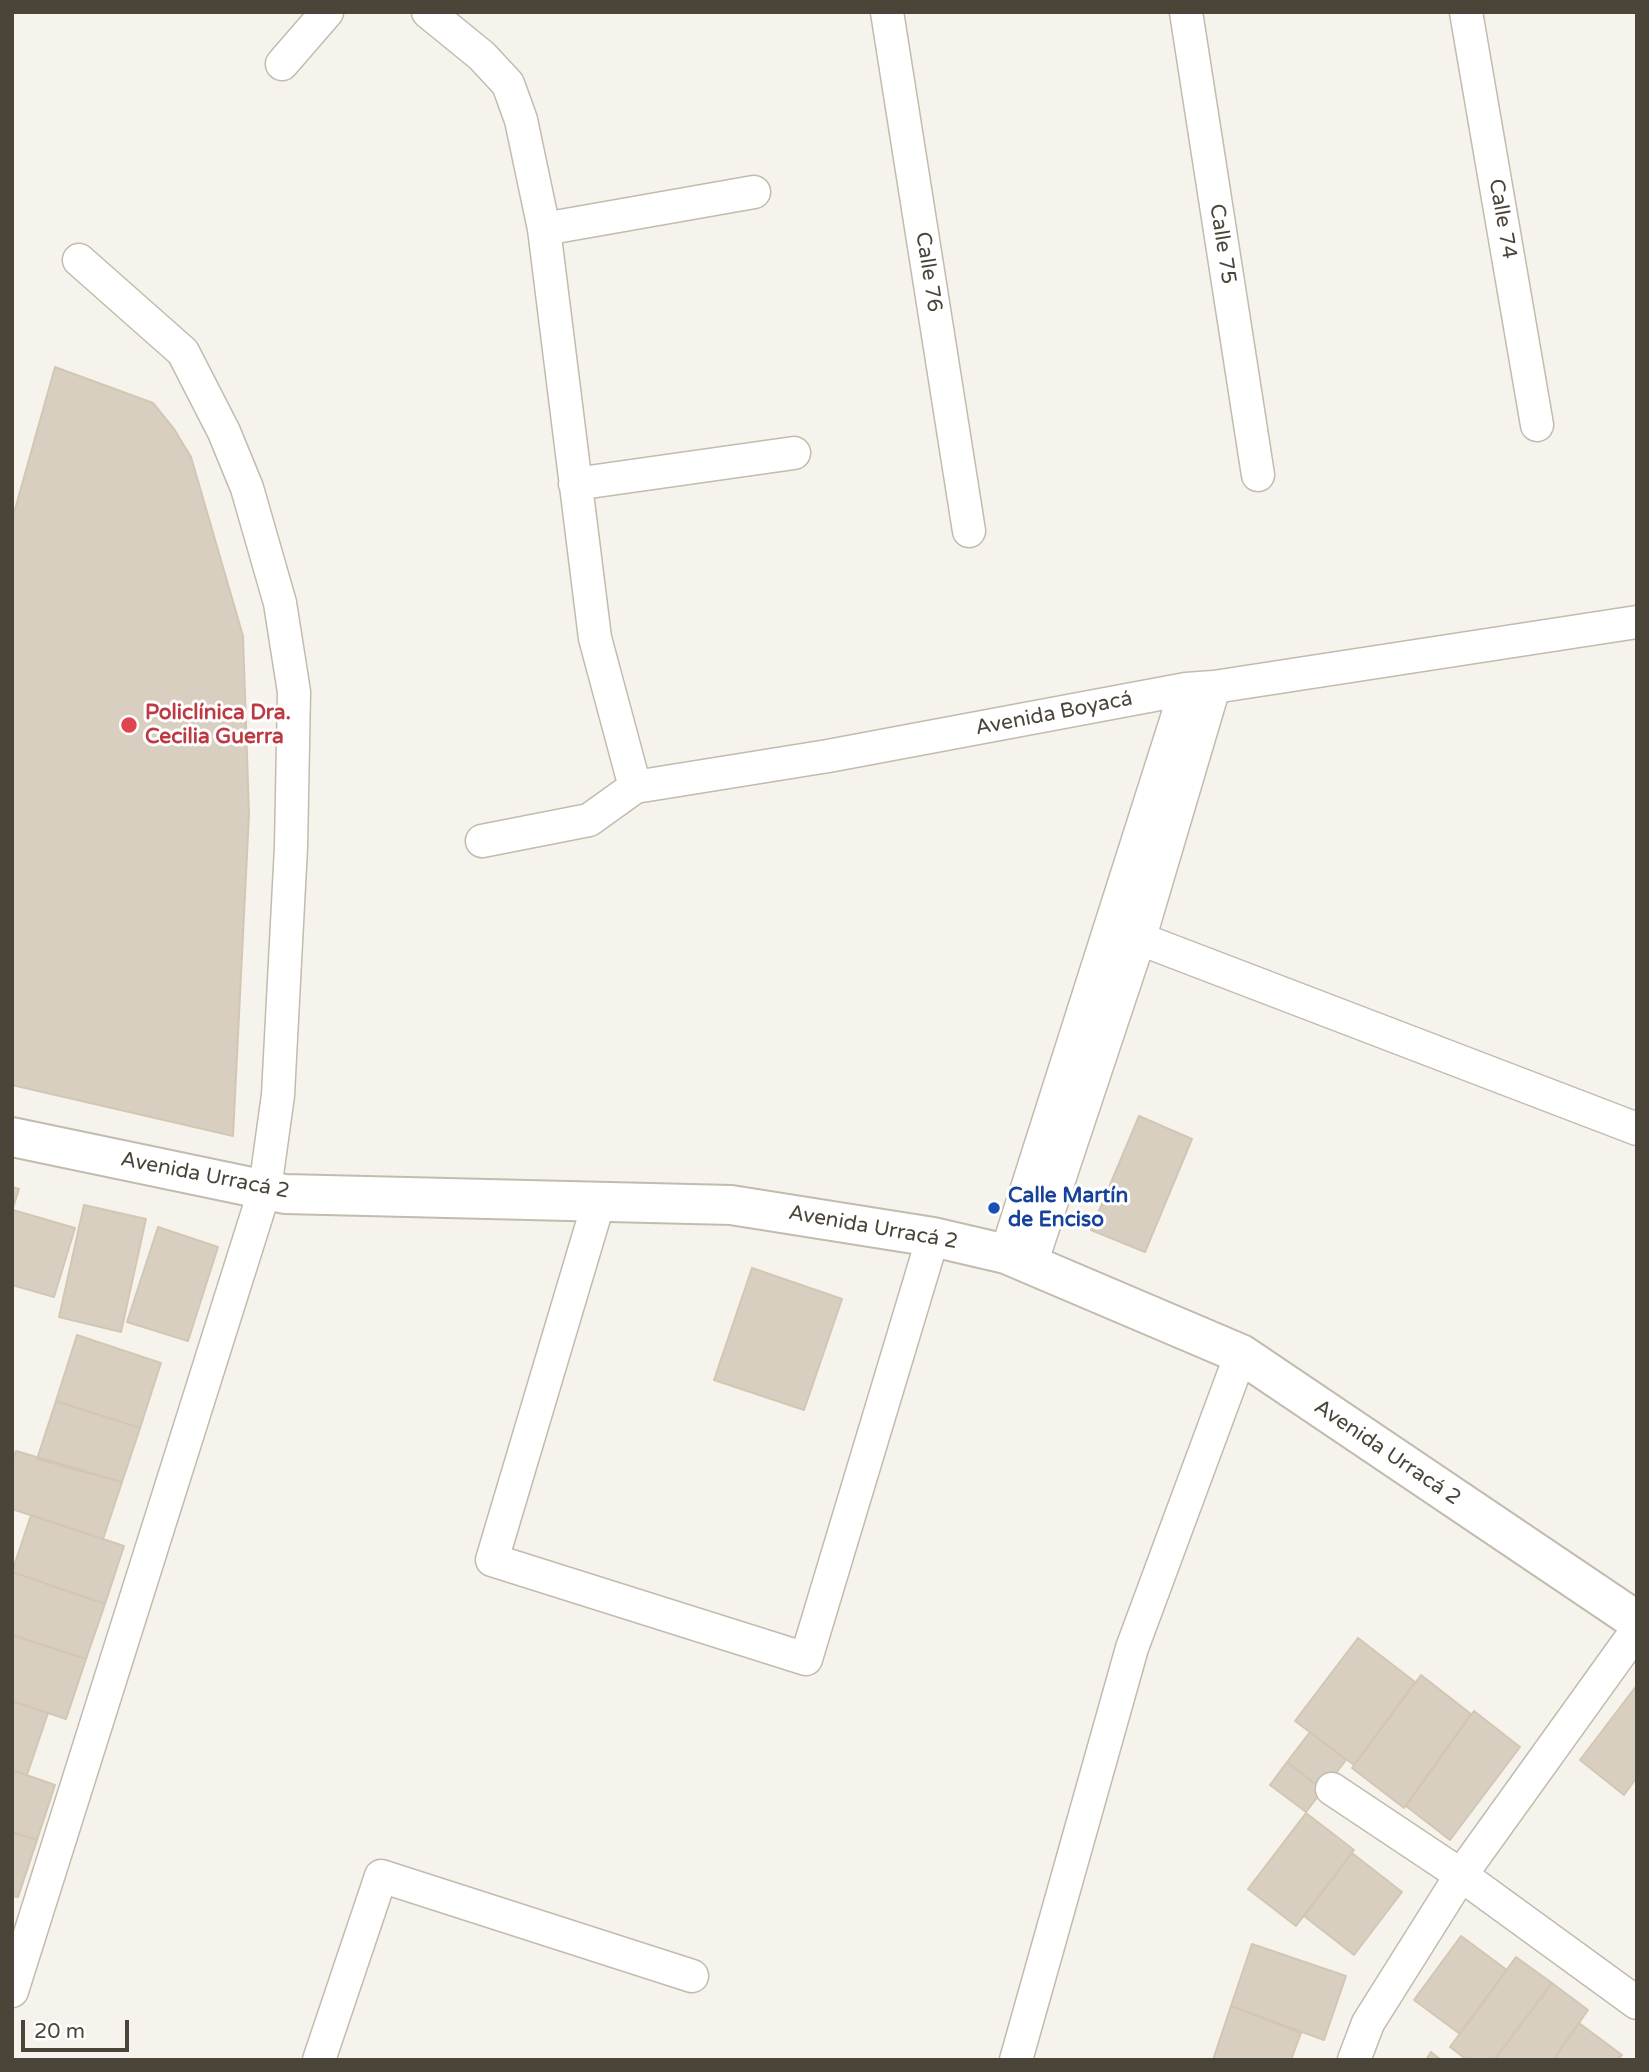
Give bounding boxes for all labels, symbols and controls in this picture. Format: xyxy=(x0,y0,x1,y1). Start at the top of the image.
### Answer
street label: Calle 74 xyxy=(1483,177,1521,261)
street label: Calle 75 xyxy=(1203,202,1241,286)
street label: Calle 76 xyxy=(909,230,947,314)
street label: Avenida Boyacá xyxy=(973,686,1135,742)
place label: Policlínica Dra. Cecilia Guerra xyxy=(145,700,291,750)
marker: Policlínica Dra. Cecilia Guerra xyxy=(119,715,139,735)
street label: Avenida Urracá 2 xyxy=(118,1147,292,1205)
place label: Calle Martín de Enciso xyxy=(1008,1183,1128,1233)
marker: Calle Martín de Enciso xyxy=(986,1200,1002,1216)
street label: Avenida Urracá 2 xyxy=(786,1201,960,1255)
street label: Avenida Urracá 2 xyxy=(1309,1395,1465,1511)
scale bar xyxy=(24,2006,133,2050)
text: 20 m xyxy=(34,2019,85,2044)

